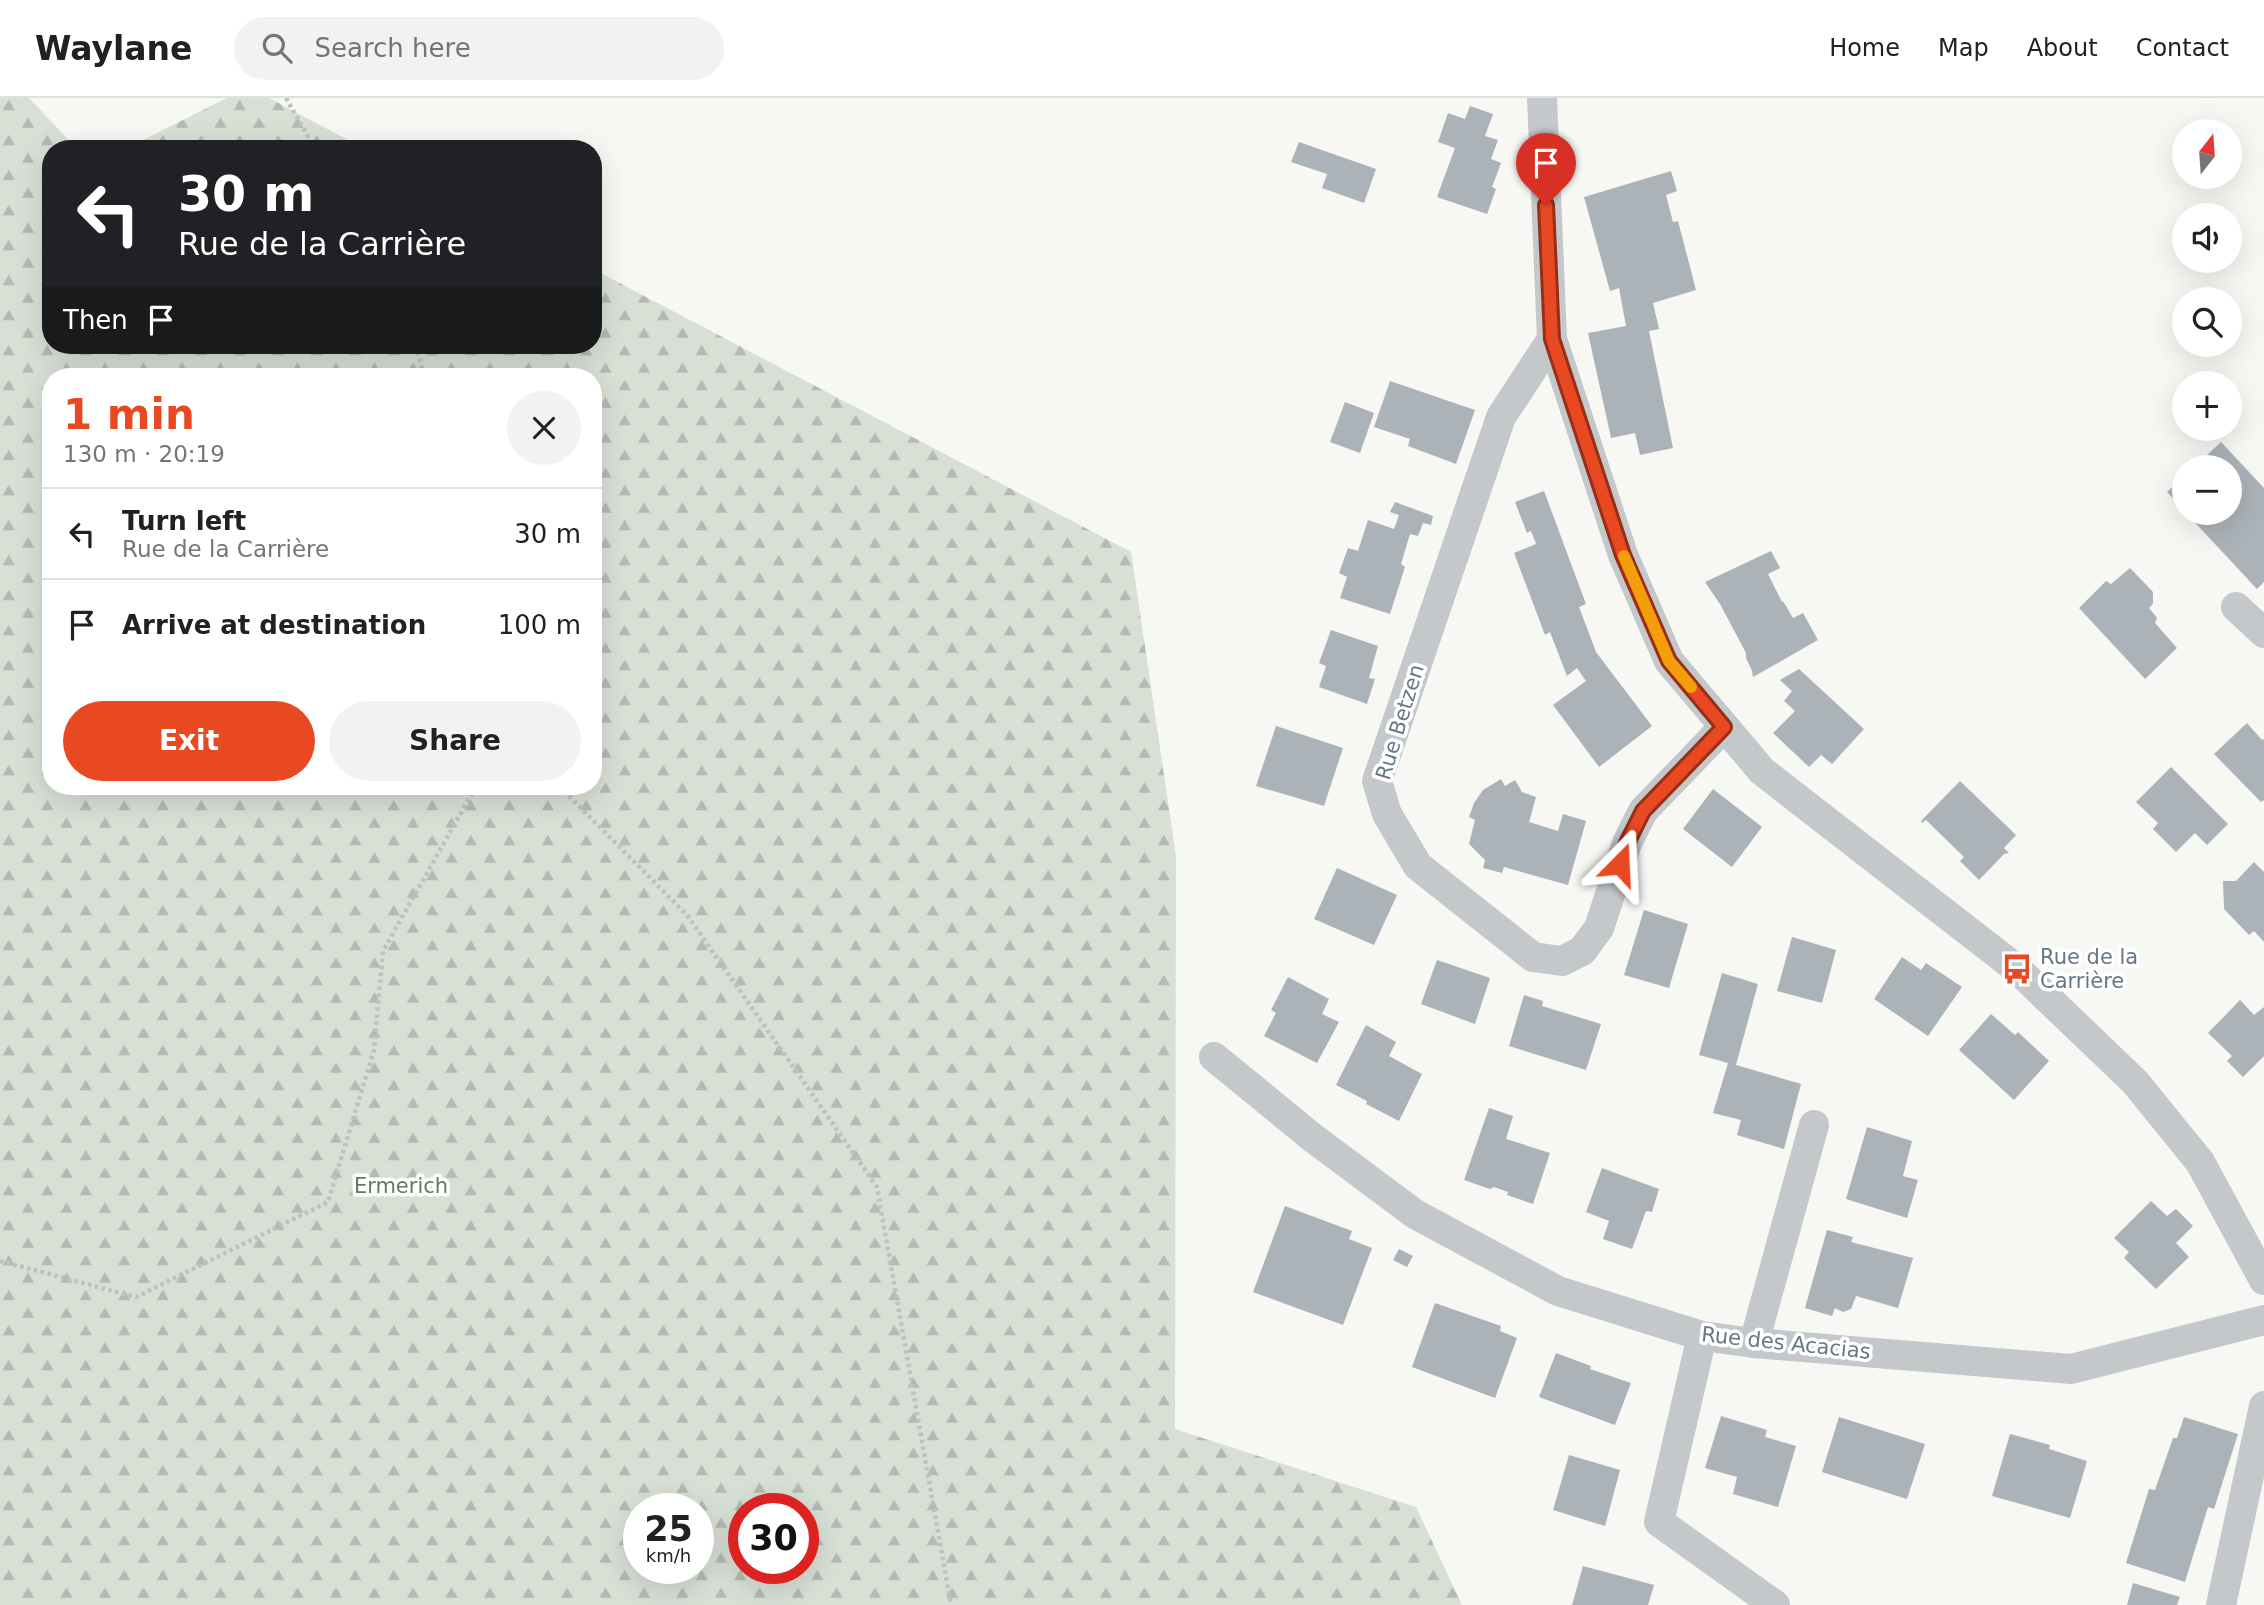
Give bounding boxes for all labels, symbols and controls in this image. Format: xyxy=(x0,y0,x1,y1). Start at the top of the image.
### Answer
search box xyxy=(234,17,724,80)
text: Waylane xyxy=(35,29,192,68)
icon: search xyxy=(258,29,296,67)
text: Search here xyxy=(314,33,471,63)
text: Home xyxy=(1829,34,1900,62)
text: Map xyxy=(1938,34,1989,62)
text: About xyxy=(2027,34,2098,62)
text: Contact xyxy=(2136,34,2229,62)
north arrow xyxy=(2172,119,2242,189)
map controls xyxy=(2172,119,2242,525)
pin xyxy=(1516,133,1576,205)
icon: arrive xyxy=(1527,144,1565,182)
text: 30 m xyxy=(178,166,314,223)
icon: left xyxy=(63,168,154,259)
button: sound xyxy=(2172,203,2242,273)
text: Rue de la Carrière xyxy=(178,225,466,263)
button: search xyxy=(2172,287,2242,357)
icon: arrive xyxy=(142,301,180,339)
text: Then xyxy=(63,305,128,335)
button: + xyxy=(2172,371,2242,441)
text: 1 min xyxy=(63,390,195,439)
button: close xyxy=(507,391,581,465)
text: 130 m · 20:19 xyxy=(63,441,225,467)
button: − xyxy=(2172,455,2242,525)
text: Turn left xyxy=(122,506,246,536)
icon: left xyxy=(63,515,101,553)
text: 30 m xyxy=(514,519,581,549)
text: Rue de la Carrière xyxy=(122,536,329,562)
icon: arrive xyxy=(63,606,101,644)
text: Arrive at destination xyxy=(122,610,426,640)
text: 100 m xyxy=(498,610,581,640)
street label: Rue Betzen xyxy=(1371,661,1429,783)
button: Exit xyxy=(63,701,315,781)
button: Share xyxy=(329,701,581,781)
position arrow xyxy=(1583,827,1657,901)
place label: Rue de la Carrière xyxy=(2040,945,2138,993)
bus stop icon: Rue de la Carrière xyxy=(2000,952,2034,986)
park label: Ermerich xyxy=(354,1174,448,1198)
street label: Rue des Acacias xyxy=(1700,1322,1872,1364)
speed limit sign: 30 xyxy=(728,1493,819,1584)
text: 25 xyxy=(644,1509,693,1549)
text: km/h xyxy=(646,1545,691,1566)

